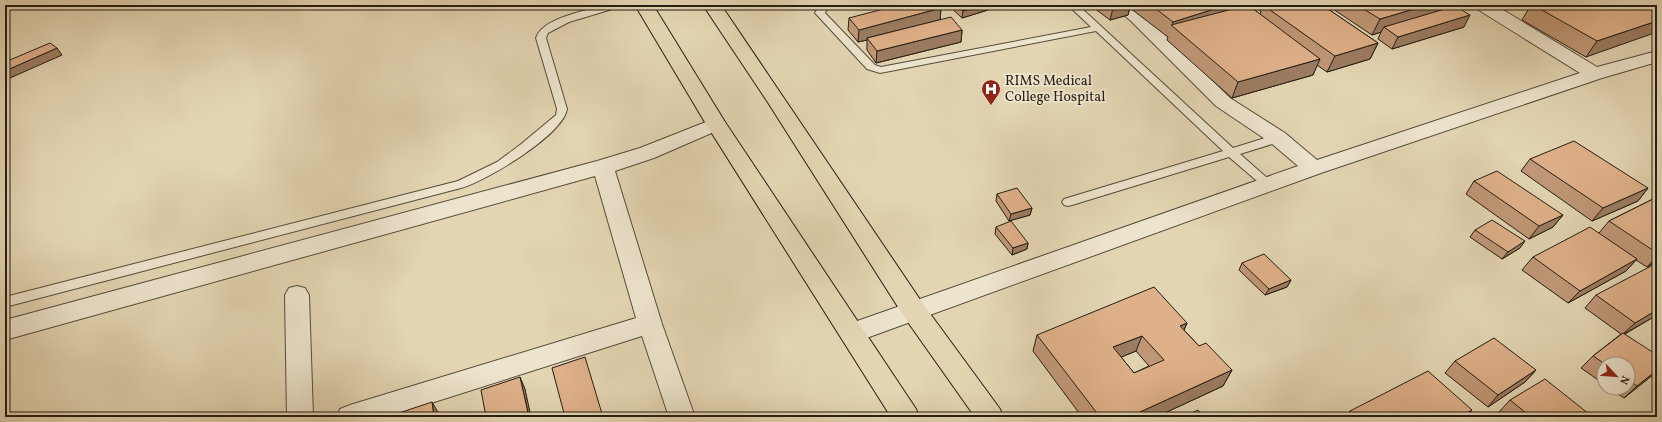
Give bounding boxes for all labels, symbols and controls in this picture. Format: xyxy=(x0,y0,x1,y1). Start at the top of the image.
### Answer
place label: RIMS Medical College Hospital xyxy=(1005,72,1105,107)
hospital icon: RIMS Medical College Hospital xyxy=(980,78,1002,106)
north arrow xyxy=(1596,356,1636,396)
text: N xyxy=(1615,373,1632,387)

